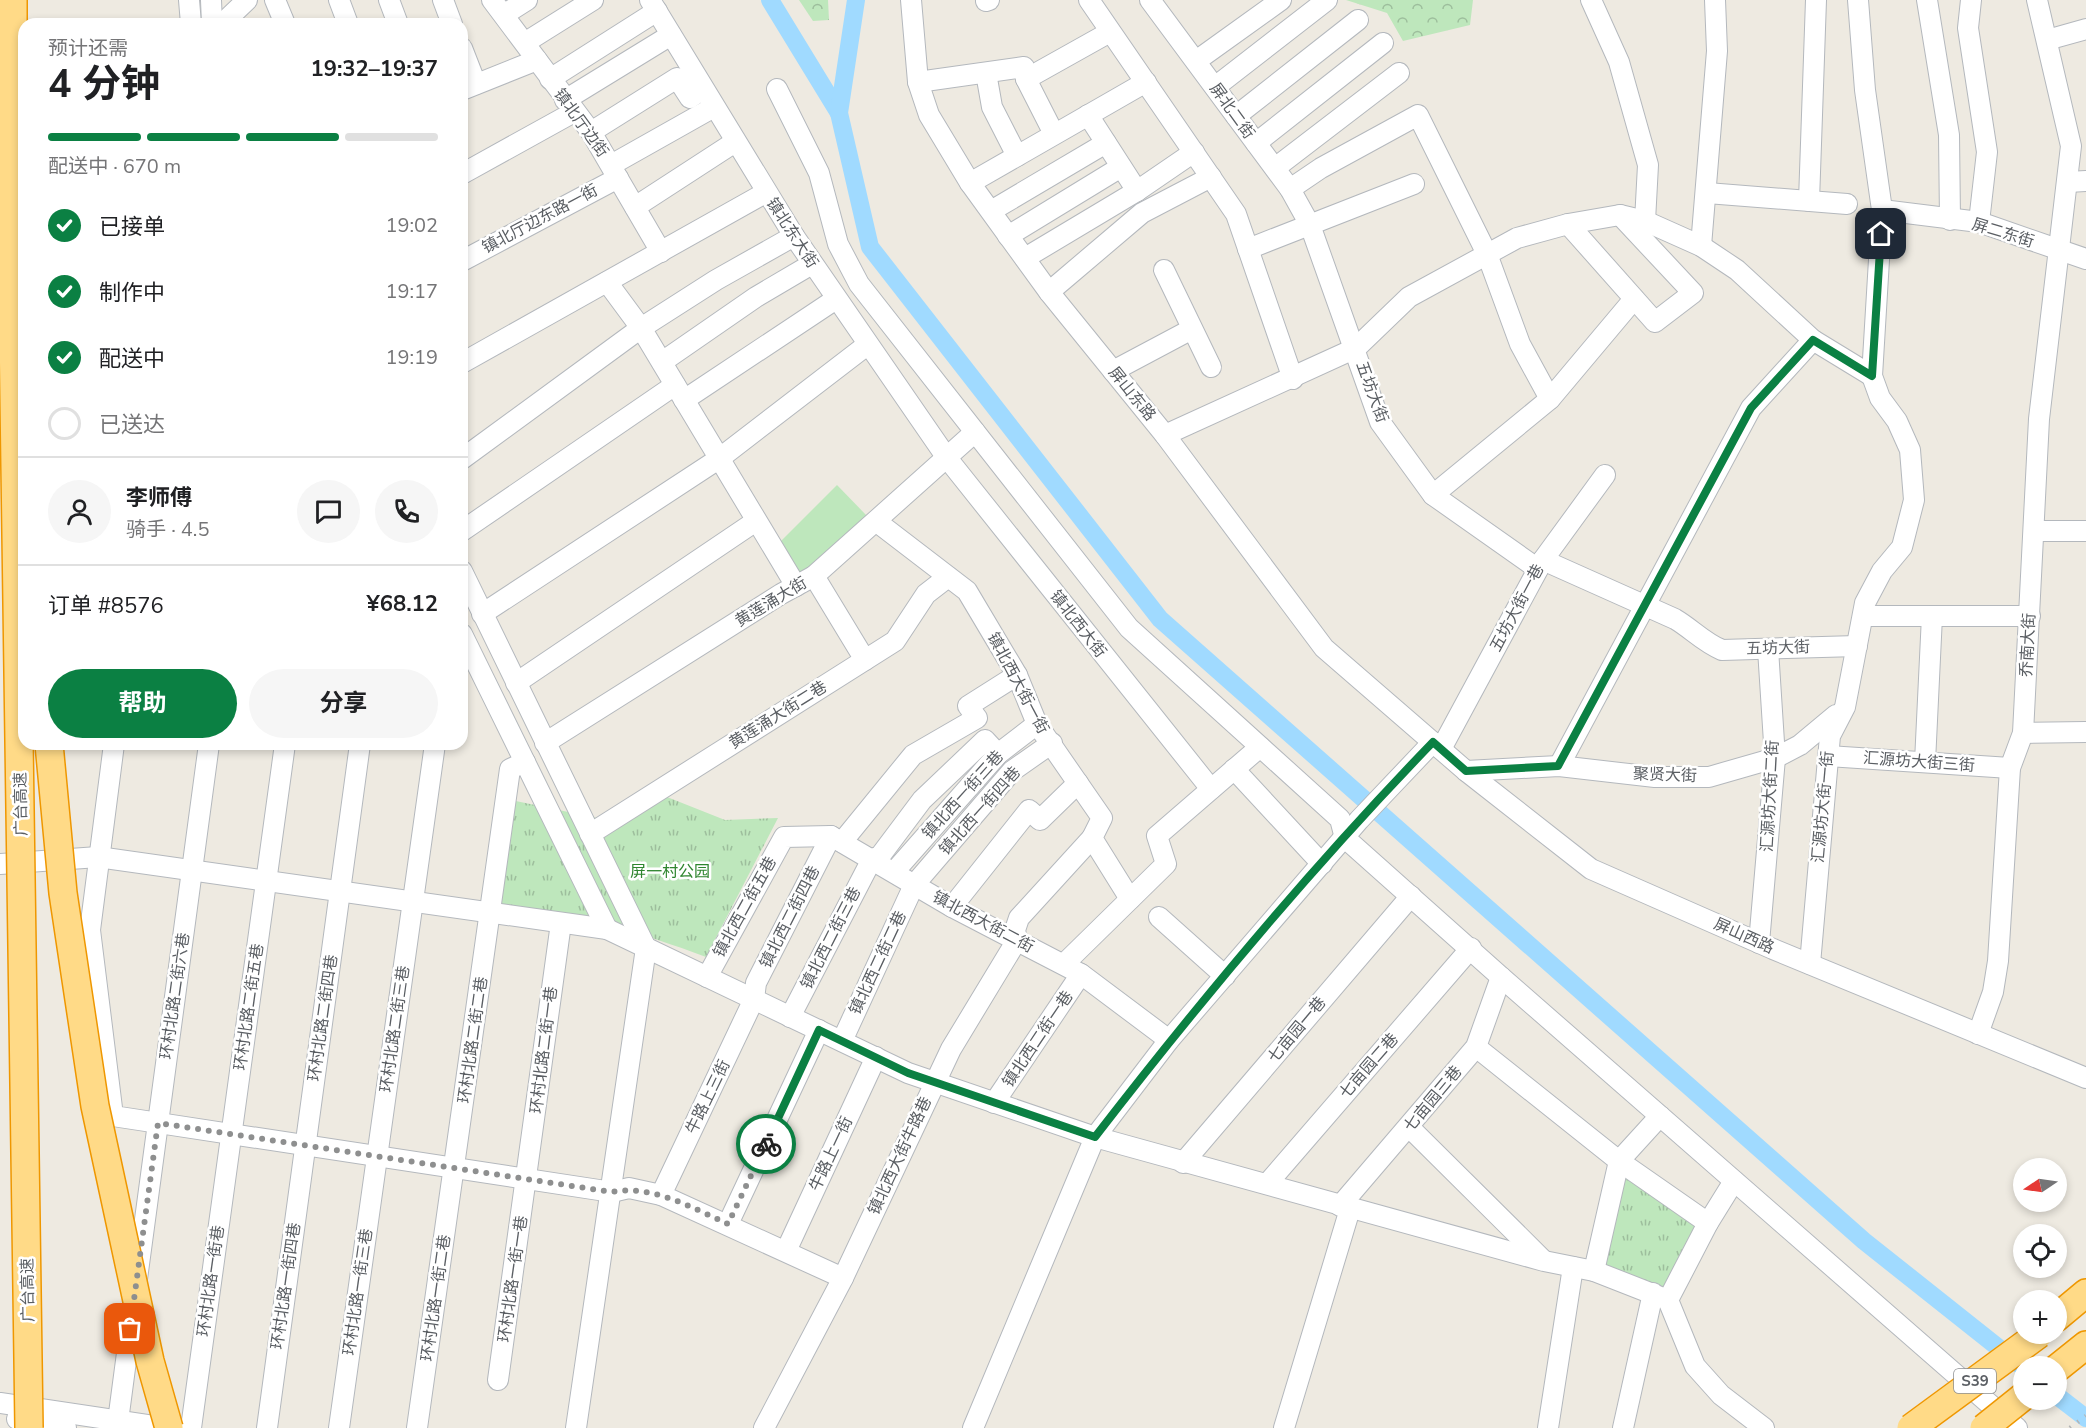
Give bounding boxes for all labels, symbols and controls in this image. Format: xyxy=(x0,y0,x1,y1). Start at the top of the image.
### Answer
text: 预计还需 xyxy=(48,35,128,62)
text: 19:32–19:37 xyxy=(310,54,438,84)
text: 4 分钟 xyxy=(48,58,160,111)
street label: 屏北二街 xyxy=(1204,79,1260,143)
street label: 镇北厅边街 xyxy=(549,84,613,162)
text: 配送中 · 670 m xyxy=(48,153,181,180)
street label: 镇北厅边东路一街 xyxy=(478,179,602,259)
street label: 镇北东大街 xyxy=(761,193,823,273)
pin xyxy=(1855,208,1906,259)
icon: check xyxy=(48,209,81,242)
text: 已接单 xyxy=(99,212,165,242)
text: 19:02 xyxy=(385,212,438,239)
street label: 屏二东街 xyxy=(1969,213,2037,253)
icon: home xyxy=(1864,217,1897,250)
icon: check xyxy=(48,275,81,308)
text: 制作中 xyxy=(99,278,165,308)
text: 19:17 xyxy=(385,278,438,305)
icon: check xyxy=(48,341,81,374)
text: 配送中 xyxy=(99,344,165,374)
text: 19:19 xyxy=(385,344,438,371)
street label: 五坊大街 xyxy=(1351,358,1393,426)
street label: 屏山东路 xyxy=(1103,362,1161,426)
text: 已送达 xyxy=(99,410,165,440)
button: person xyxy=(48,480,111,543)
button: chat xyxy=(297,480,360,543)
button: phone xyxy=(375,480,438,543)
text: 李师傅 xyxy=(126,483,192,513)
text: 骑手 · 4.5 xyxy=(126,516,209,543)
street label: 五坊大街一巷 xyxy=(1485,560,1549,656)
street label: 黄莲涌大街 xyxy=(731,572,811,632)
street label: 镇北西大街 xyxy=(1045,586,1111,662)
text: ¥68.12 xyxy=(367,589,438,619)
text: 订单 #8576 xyxy=(48,591,164,621)
street label: 乔南大街 xyxy=(2015,612,2041,678)
street label: 镇北西大街一街 xyxy=(982,628,1054,738)
street label: 五坊大街 xyxy=(1746,636,1810,660)
button: 帮助 xyxy=(48,669,237,738)
button: 分享 xyxy=(249,669,438,738)
street label: 黄莲涌大街二巷 xyxy=(725,676,831,754)
street label: 汇源坊大街二街 xyxy=(1756,739,1784,853)
street label: 镇北西一街三巷 xyxy=(917,746,1009,844)
street label: 汇源坊大街三街 xyxy=(1862,747,1976,777)
street label: 汇源坊大街一街 xyxy=(1807,750,1839,864)
street label: 镇北西一街四巷 xyxy=(934,762,1026,860)
street label: 聚贤大街 xyxy=(1633,763,1697,787)
street label: 广台高速 xyxy=(9,772,33,836)
street label: 镇北西二街五巷 xyxy=(708,853,782,961)
park label: 屏一村公园 xyxy=(630,861,710,883)
street label: 镇北西二街四巷 xyxy=(755,862,825,972)
street label: 镇北西二街三巷 xyxy=(796,883,866,993)
street label: 镇北西大街二街 xyxy=(928,886,1038,958)
street label: 镇北西二街二巷 xyxy=(844,908,912,1018)
street label: 屏山西路 xyxy=(1710,913,1778,959)
street label: 环村北路二街六巷 xyxy=(155,931,195,1061)
street label: 环村北路二街五巷 xyxy=(229,942,269,1072)
street label: 环村北路二街四巷 xyxy=(303,953,343,1083)
street label: 环村北路二街三巷 xyxy=(375,964,415,1094)
street label: 环村北路二街二巷 xyxy=(453,975,493,1105)
street label: 环村北路二街一巷 xyxy=(525,985,563,1115)
street label: 镇北西二街一巷 xyxy=(998,986,1078,1092)
street label: 七亩园一巷 xyxy=(1263,992,1331,1068)
street label: 七亩园二巷 xyxy=(1334,1029,1404,1103)
street label: 牛路上三街 xyxy=(681,1056,735,1138)
street label: 七亩园三巷 xyxy=(1399,1061,1467,1137)
street label: 镇北西大街牛路巷 xyxy=(863,1093,937,1219)
street label: 牛路上一街 xyxy=(804,1113,858,1195)
courier xyxy=(736,1114,796,1174)
icon: bike xyxy=(750,1128,783,1161)
north arrow xyxy=(2013,1158,2067,1212)
map controls xyxy=(2013,1158,2067,1410)
street label: 环村北路一街一巷 xyxy=(493,1214,533,1344)
street label: 环村北路一街四巷 xyxy=(266,1221,306,1351)
street label: 环村北路一街巷 xyxy=(192,1224,230,1338)
button: locate xyxy=(2013,1224,2067,1278)
street label: 环村北路一街三巷 xyxy=(338,1227,378,1357)
street label: 环村北路一街二巷 xyxy=(416,1233,456,1363)
street label: 广台高速 xyxy=(16,1258,40,1322)
button: + xyxy=(2013,1290,2067,1344)
pin xyxy=(104,1303,155,1354)
icon: bag xyxy=(113,1312,146,1345)
button: − xyxy=(2013,1356,2067,1410)
road number: S39 xyxy=(1954,1369,1996,1393)

